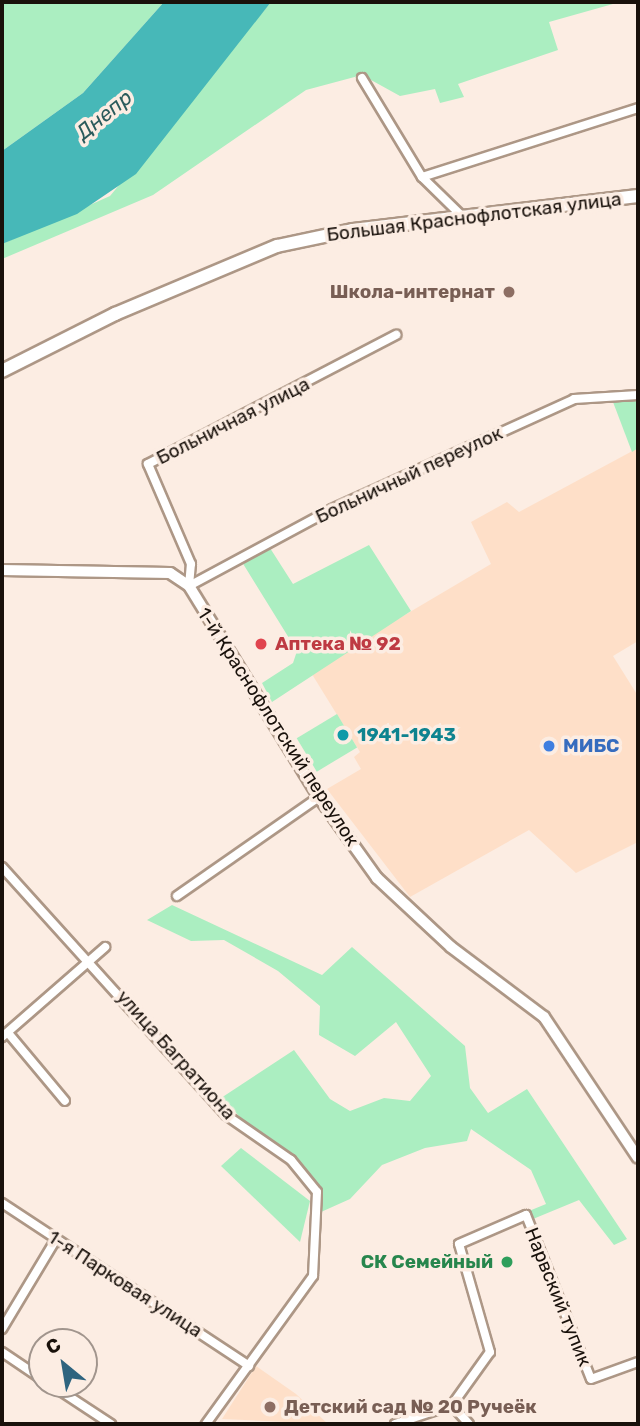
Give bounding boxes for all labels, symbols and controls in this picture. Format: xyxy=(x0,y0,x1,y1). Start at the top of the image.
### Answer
water label: Днепр xyxy=(71,85,137,145)
street label: Большая Краснофлотская улица xyxy=(325,188,623,246)
place label: Школа-интернат xyxy=(330,281,495,303)
marker: Школа-интернат xyxy=(501,284,517,300)
street label: Больничная улица xyxy=(153,373,313,469)
street label: Больничный переулок xyxy=(312,422,506,528)
street label: 1-й Краснофлотский переулок xyxy=(192,604,364,850)
place label: Аптека № 92 xyxy=(275,633,401,655)
marker: Аптека № 92 xyxy=(253,636,269,652)
place label: 1941-1943 xyxy=(357,724,456,746)
marker: 1941-1943 xyxy=(335,727,351,743)
place label: МИБС xyxy=(563,735,619,757)
marker: МИБС xyxy=(541,738,557,754)
street label: улица Багратиона xyxy=(112,986,240,1124)
street label: Нарвский тупик xyxy=(520,1224,596,1370)
street label: 1-я Парковая улица xyxy=(44,1226,206,1342)
place label: СК Семейный xyxy=(361,1251,493,1273)
marker: СК Семейный xyxy=(499,1254,515,1270)
north arrow xyxy=(28,1328,98,1398)
text: С xyxy=(42,1333,65,1359)
place label: Детский сад № 20 Ручеёк xyxy=(284,1396,537,1418)
marker: Детский сад № 20 Ручеёк xyxy=(262,1399,278,1415)

